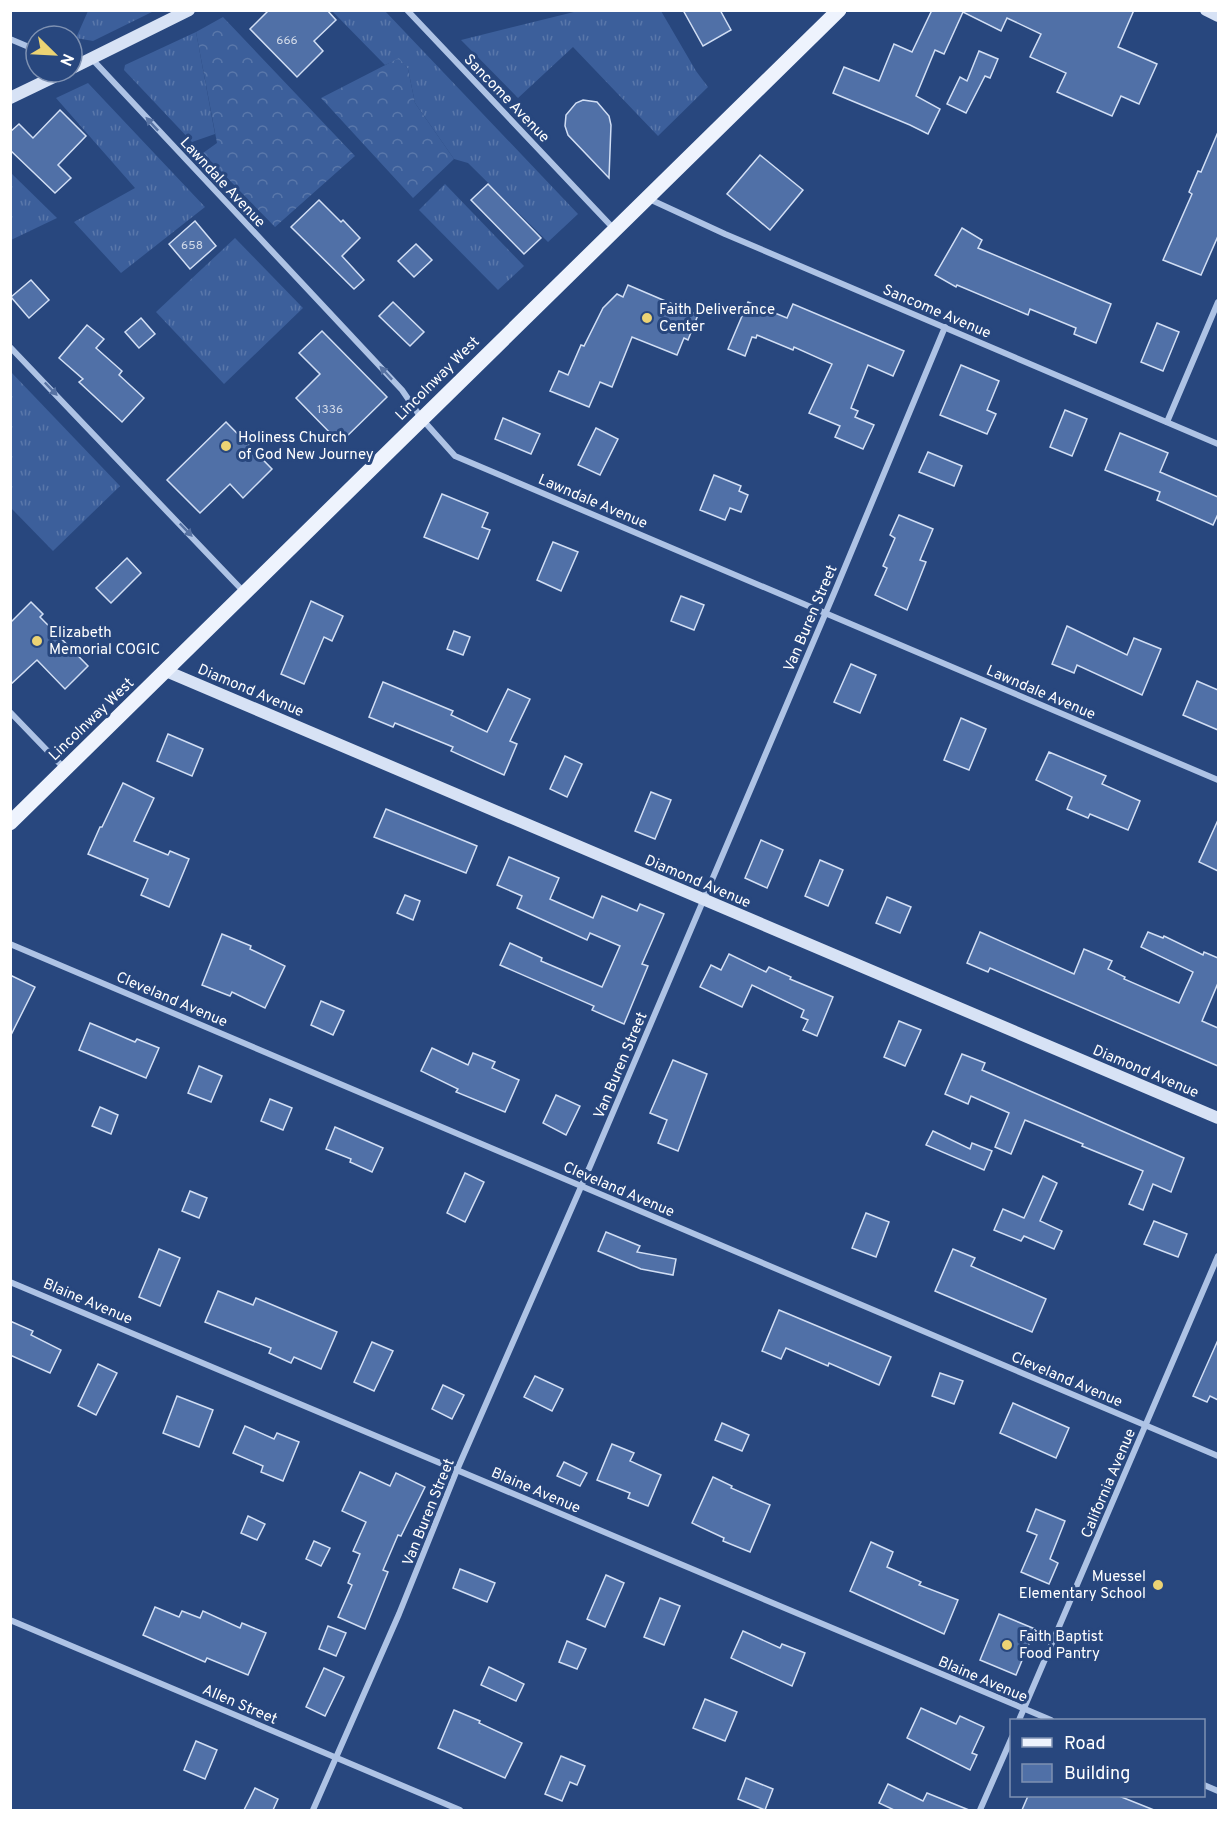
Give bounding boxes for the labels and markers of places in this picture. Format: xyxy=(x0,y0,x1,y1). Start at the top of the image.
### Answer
place label: Faith Deliverance Center xyxy=(659,301,775,337)
marker: Faith Deliverance Center xyxy=(640,311,654,325)
place label: Holiness Church of God New Journey xyxy=(238,429,374,465)
marker: Holiness Church of God New Journey xyxy=(219,439,233,453)
place label: Elizabeth Memorial COGIC xyxy=(49,624,160,660)
marker: Elizabeth Memorial COGIC xyxy=(30,634,44,648)
place label: Muessel Elementary School xyxy=(1019,1568,1146,1604)
marker: Muessel Elementary School xyxy=(1151,1578,1165,1592)
place label: Faith Baptist Food Pantry xyxy=(1019,1628,1103,1664)
marker: Faith Baptist Food Pantry xyxy=(1000,1638,1014,1652)

